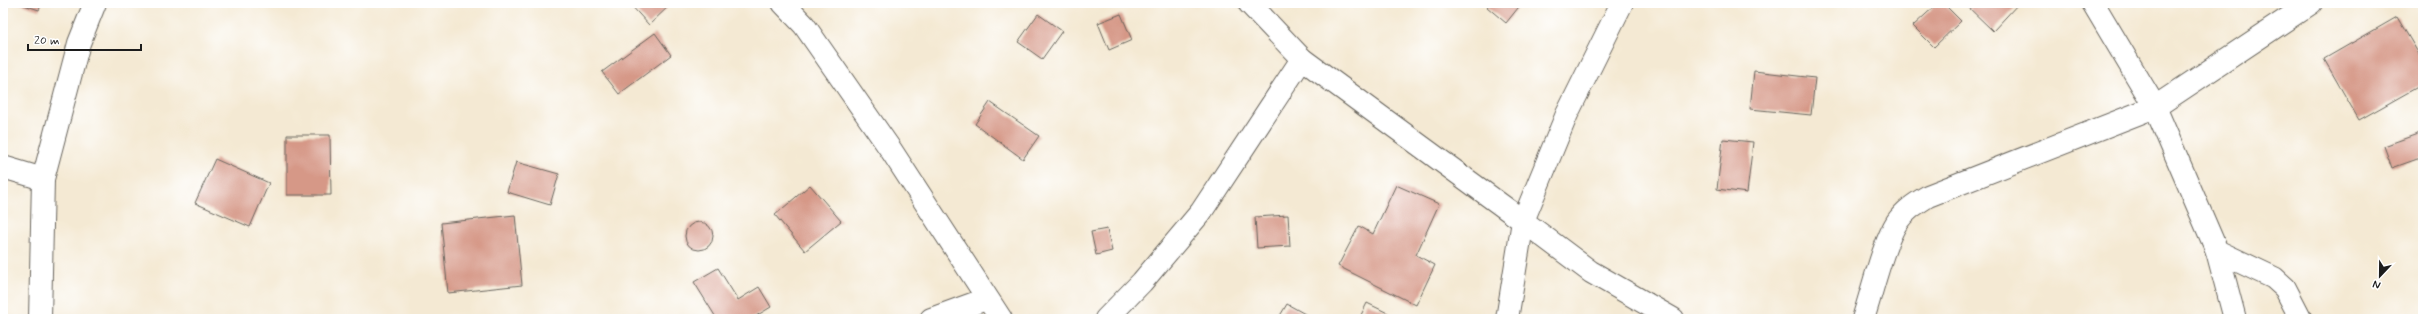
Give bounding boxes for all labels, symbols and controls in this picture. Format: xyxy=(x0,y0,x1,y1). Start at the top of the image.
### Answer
scale bar xyxy=(28,26,141,52)
text: 20 m xyxy=(34,33,60,49)
north arrow xyxy=(2360,256,2400,296)
text: N xyxy=(2371,276,2383,292)

